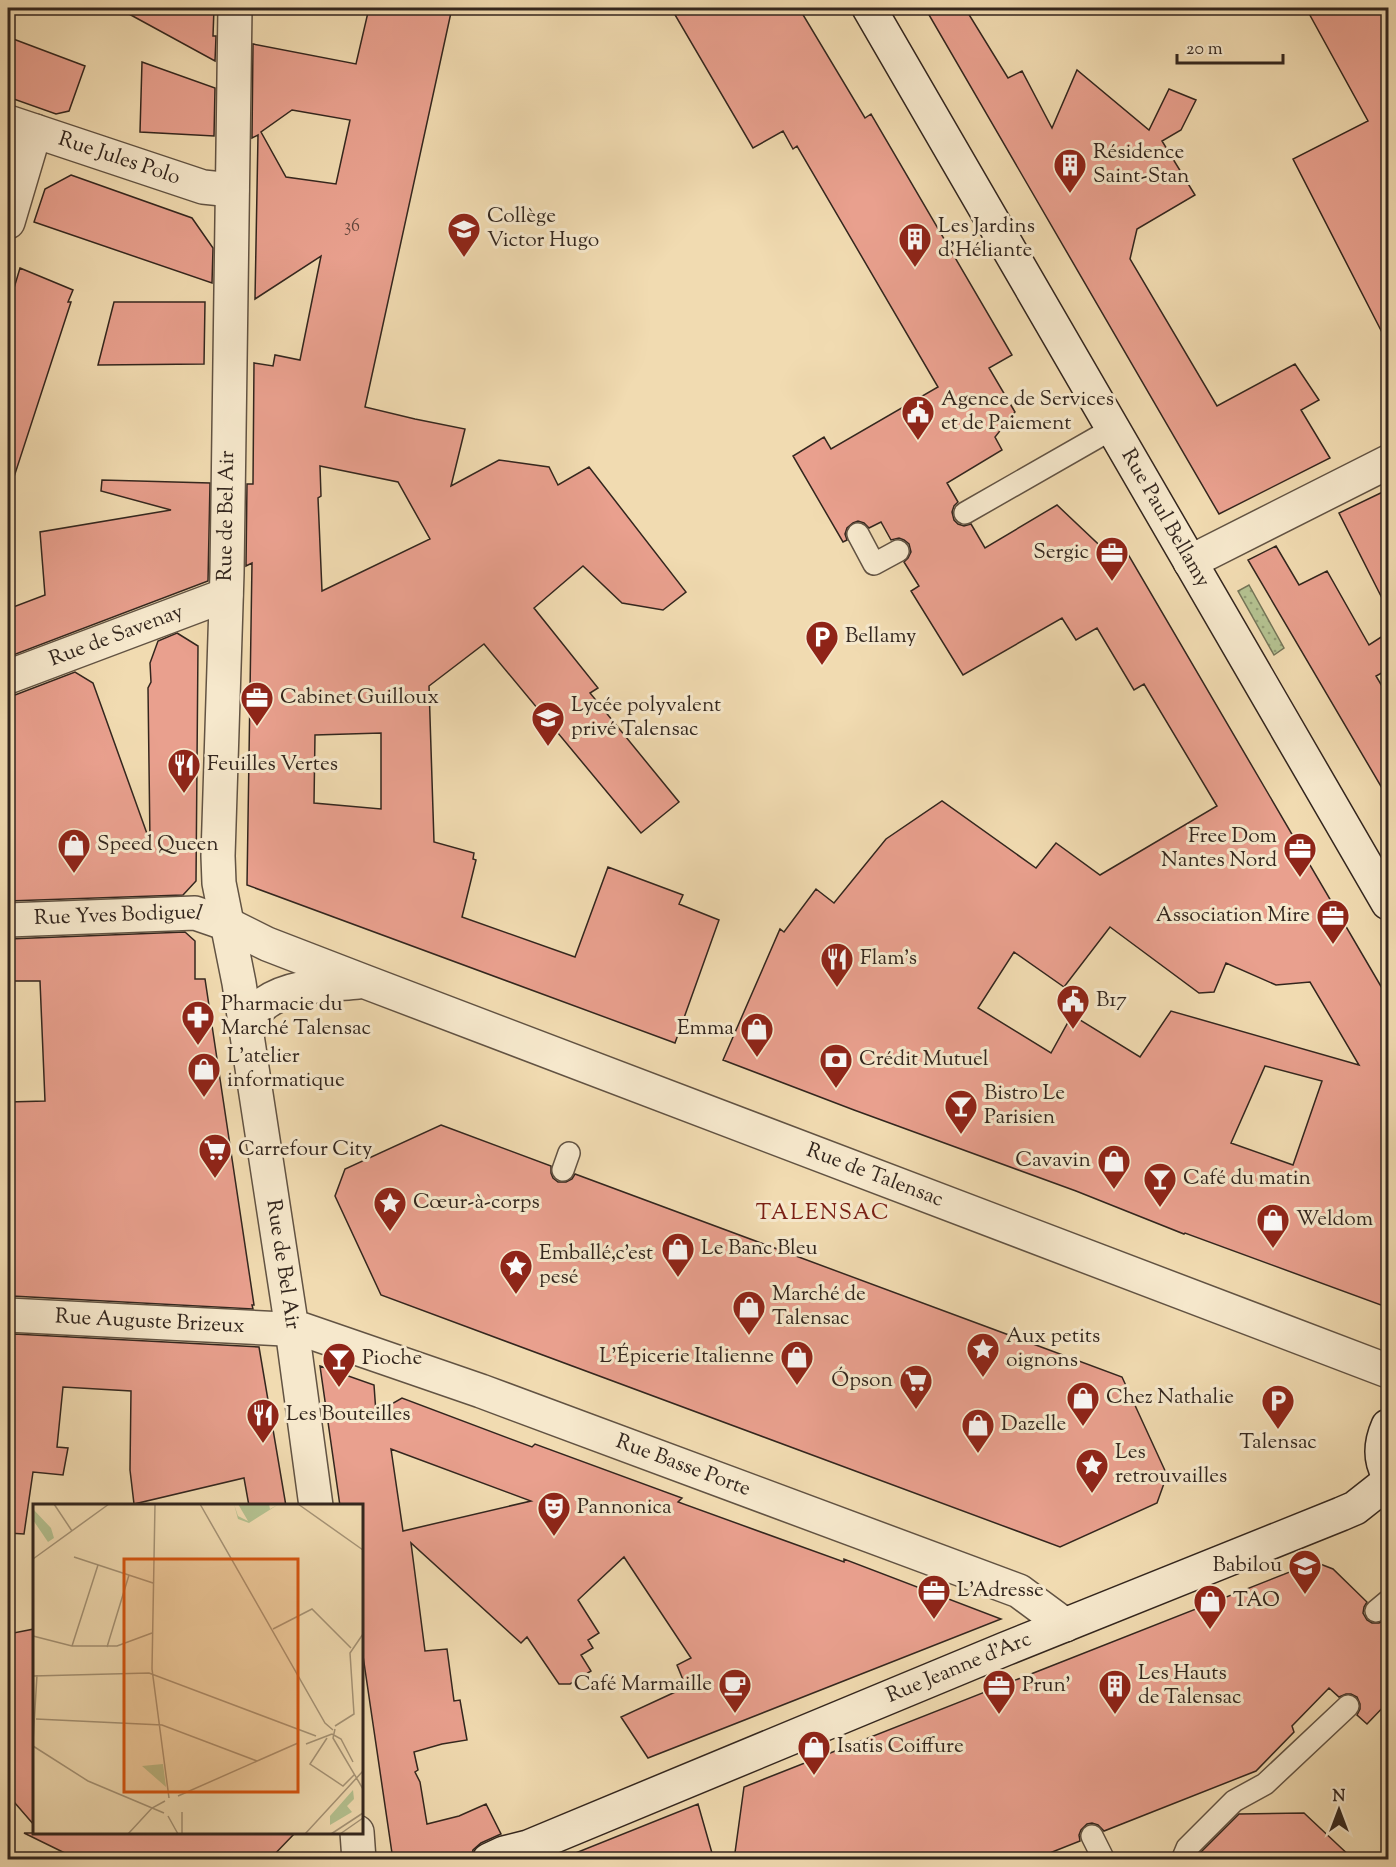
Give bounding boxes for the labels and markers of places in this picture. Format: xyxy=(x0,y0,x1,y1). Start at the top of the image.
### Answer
place label: Résidence Saint-Stan xyxy=(1093,138,1189,192)
building icon: Résidence Saint-Stan xyxy=(1052,147,1088,194)
place label: Collège Victor Hugo xyxy=(487,202,599,256)
school or university icon: Collège Victor Hugo xyxy=(446,211,482,258)
place label: Les Jardins d'Héliante xyxy=(938,212,1035,266)
building icon: Les Jardins d'Héliante xyxy=(897,221,933,268)
place label: Agence de Services et de Paiement xyxy=(941,385,1114,439)
public building icon: Agence de Services et de Paiement xyxy=(900,394,936,441)
office icon: Sergic xyxy=(1094,535,1130,582)
place label: Sergic xyxy=(1033,538,1089,568)
parking icon: Bellamy xyxy=(804,619,840,666)
place label: Bellamy xyxy=(845,622,917,652)
office icon: Cabinet Guilloux xyxy=(239,680,275,727)
place label: Cabinet Guilloux xyxy=(280,683,439,713)
place label: Lycée polyvalent privé Talensac xyxy=(571,691,721,745)
school or university icon: Lycée polyvalent privé Talensac xyxy=(530,700,566,747)
restaurant icon: Feuilles Vertes xyxy=(166,747,202,794)
place label: Feuilles Vertes xyxy=(207,750,338,780)
place label: Free Dom Nantes Nord xyxy=(1161,822,1277,876)
shop icon: Speed Queen xyxy=(56,827,92,874)
place label: Speed Queen xyxy=(97,830,219,860)
office icon: Free Dom Nantes Nord xyxy=(1282,831,1318,878)
office icon: Association Mire xyxy=(1315,898,1351,945)
place label: Association Mire xyxy=(1156,901,1310,931)
restaurant icon: Flam's xyxy=(819,941,855,988)
place label: Flam's xyxy=(860,944,917,974)
public building icon: B17 xyxy=(1055,983,1091,1030)
place label: B17 xyxy=(1096,986,1127,1016)
place label: Pharmacie du Marché Talensac xyxy=(221,990,371,1044)
pharmacy icon: Pharmacie du Marché Talensac xyxy=(180,999,216,1046)
shop icon: Emma xyxy=(739,1011,775,1058)
place label: Emma xyxy=(677,1014,734,1044)
place label: L'atelier informatique xyxy=(227,1042,345,1096)
bank icon: Crédit Mutuel xyxy=(818,1042,854,1089)
place label: Crédit Mutuel xyxy=(859,1045,989,1075)
shop icon: L'atelier informatique xyxy=(186,1051,222,1098)
place label: Bistro Le Parisien xyxy=(984,1079,1065,1133)
bar icon: Bistro Le Parisien xyxy=(943,1088,979,1135)
supermarket icon: Carrefour City xyxy=(197,1132,233,1179)
place label: Carrefour City xyxy=(238,1135,373,1165)
shop icon: Cavavin xyxy=(1096,1143,1132,1190)
place label: Cavavin xyxy=(1015,1146,1091,1176)
bar icon: Café du matin xyxy=(1142,1161,1178,1208)
place label: Café du matin xyxy=(1183,1164,1311,1194)
place icon: Cœur-à-corps xyxy=(372,1185,408,1232)
place label: Cœur-à-corps xyxy=(413,1188,540,1218)
shop icon: Weldom xyxy=(1255,1202,1291,1249)
place label: Weldom xyxy=(1296,1205,1373,1235)
shop icon: Le Banc Bleu xyxy=(660,1231,696,1278)
place label: Le Banc Bleu xyxy=(701,1234,818,1264)
place label: Emballé,c'est pesé xyxy=(539,1239,653,1293)
place icon: Emballé,c'est pesé xyxy=(498,1248,534,1295)
place label: Marché de Talensac xyxy=(772,1280,866,1334)
shop icon: Marché de Talensac xyxy=(731,1289,767,1336)
place label: Aux petits oignons xyxy=(1006,1322,1100,1376)
place icon: Aux petits oignons xyxy=(965,1331,1001,1378)
shop icon: L'Épicerie Italienne xyxy=(779,1339,815,1386)
bar icon: Pioche xyxy=(321,1341,357,1388)
place label: L'Épicerie Italienne xyxy=(599,1342,774,1372)
place label: Pioche xyxy=(362,1344,422,1374)
supermarket icon: Ópson xyxy=(898,1363,934,1410)
place label: Ópson xyxy=(831,1366,893,1396)
shop icon: Chez Nathalie xyxy=(1065,1380,1101,1427)
place label: Chez Nathalie xyxy=(1106,1383,1234,1413)
parking icon: Talensac xyxy=(1260,1383,1296,1430)
restaurant icon: Les Bouteilles xyxy=(245,1397,281,1444)
place label: Les Bouteilles xyxy=(286,1400,410,1430)
shop icon: Dazelle xyxy=(960,1407,996,1454)
place label: Dazelle xyxy=(1001,1410,1066,1440)
place label: Talensac xyxy=(1239,1428,1317,1458)
place label: Les retrouvailles xyxy=(1115,1438,1227,1492)
place icon: Les retrouvailles xyxy=(1074,1447,1110,1494)
theatre icon: Pannonica xyxy=(536,1490,572,1537)
place label: Pannonica xyxy=(577,1493,672,1523)
school or university icon: Babilou xyxy=(1287,1548,1323,1595)
place label: Babilou xyxy=(1213,1551,1282,1581)
office icon: L'Adresse xyxy=(916,1573,952,1620)
place label: L'Adresse xyxy=(957,1576,1044,1606)
shop icon: TAO xyxy=(1192,1583,1228,1630)
place label: TAO xyxy=(1233,1586,1280,1616)
place label: Les Hauts de Talensac xyxy=(1138,1659,1242,1713)
cafe icon: Café Marmaille xyxy=(717,1667,753,1714)
office icon: Prun' xyxy=(981,1668,1017,1715)
building icon: Les Hauts de Talensac xyxy=(1097,1668,1133,1715)
place label: Café Marmaille xyxy=(574,1670,712,1700)
place label: Prun' xyxy=(1022,1671,1071,1701)
shop icon: Isatis Coiffure xyxy=(796,1729,832,1776)
place label: Isatis Coiffure xyxy=(837,1732,964,1762)

